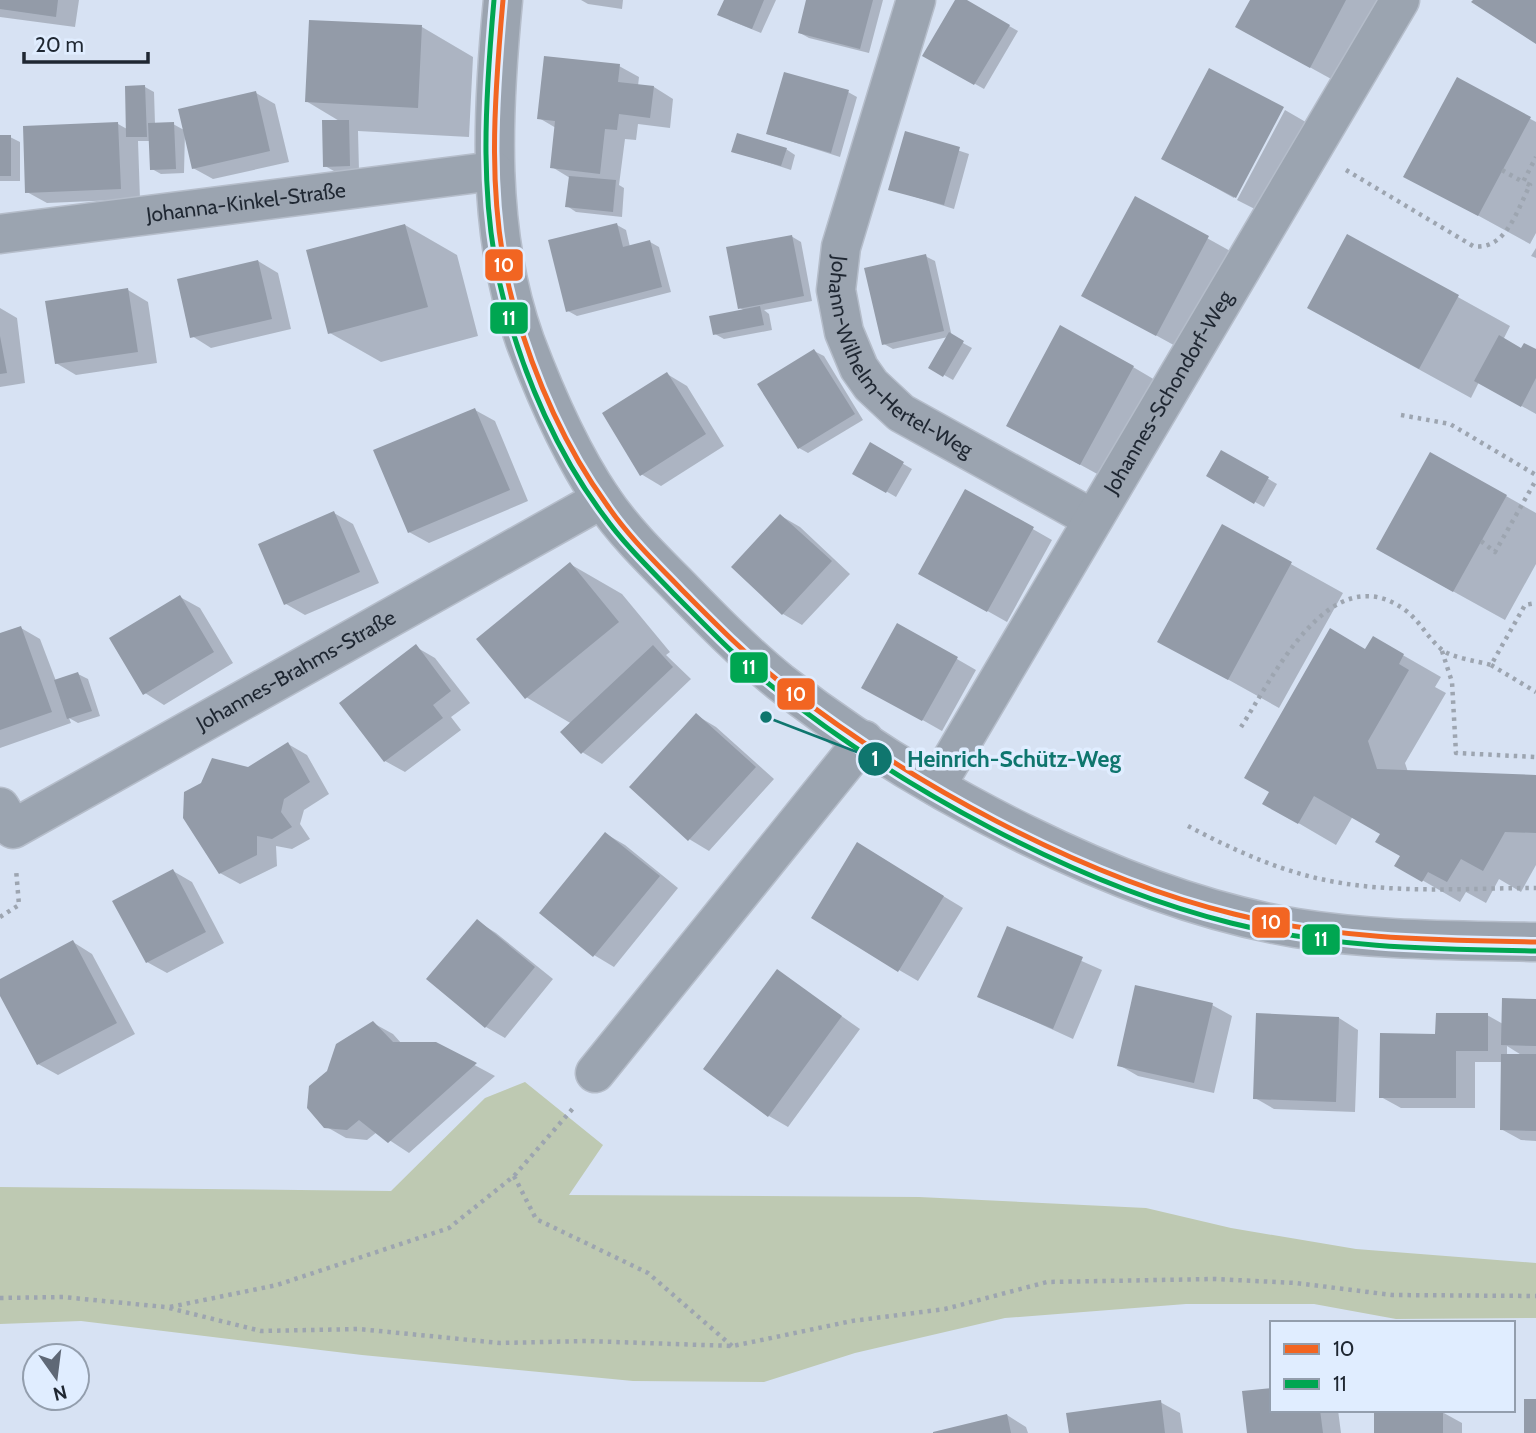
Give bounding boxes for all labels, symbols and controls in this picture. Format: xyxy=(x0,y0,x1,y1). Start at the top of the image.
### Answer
scale bar xyxy=(24,21,149,65)
text: 20 m xyxy=(35,32,84,57)
street label: Johanna-Kinkel-Straße xyxy=(144,177,347,227)
line badge: 10 xyxy=(484,248,524,282)
text: 10 xyxy=(494,254,514,277)
street label: Johann-Wilhelm-Hertel-Weg xyxy=(824,254,978,462)
street label: Johannes-Schondorf-Weg xyxy=(1098,286,1238,499)
line badge: 11 xyxy=(489,301,529,335)
text: 11 xyxy=(502,307,516,330)
street label: Johannes-Brahms-Straße xyxy=(191,604,400,736)
line badge: 11 xyxy=(729,651,769,684)
text: 11 xyxy=(742,656,756,679)
line badge: 10 xyxy=(776,677,816,711)
text: 10 xyxy=(786,683,806,706)
callout: Heinrich-Schütz-Weg xyxy=(858,737,1135,781)
text: Heinrich-Schütz-Weg xyxy=(907,745,1121,773)
text: 1 xyxy=(871,746,879,771)
line badge: 10 xyxy=(1251,906,1291,939)
text: 10 xyxy=(1261,911,1281,934)
line badge: 11 xyxy=(1301,923,1341,956)
text: 11 xyxy=(1314,928,1328,951)
legend xyxy=(1270,1321,1515,1412)
text: 10 xyxy=(1333,1336,1355,1361)
north arrow xyxy=(21,1342,91,1412)
text: 11 xyxy=(1333,1371,1347,1396)
text: N xyxy=(51,1380,69,1406)

